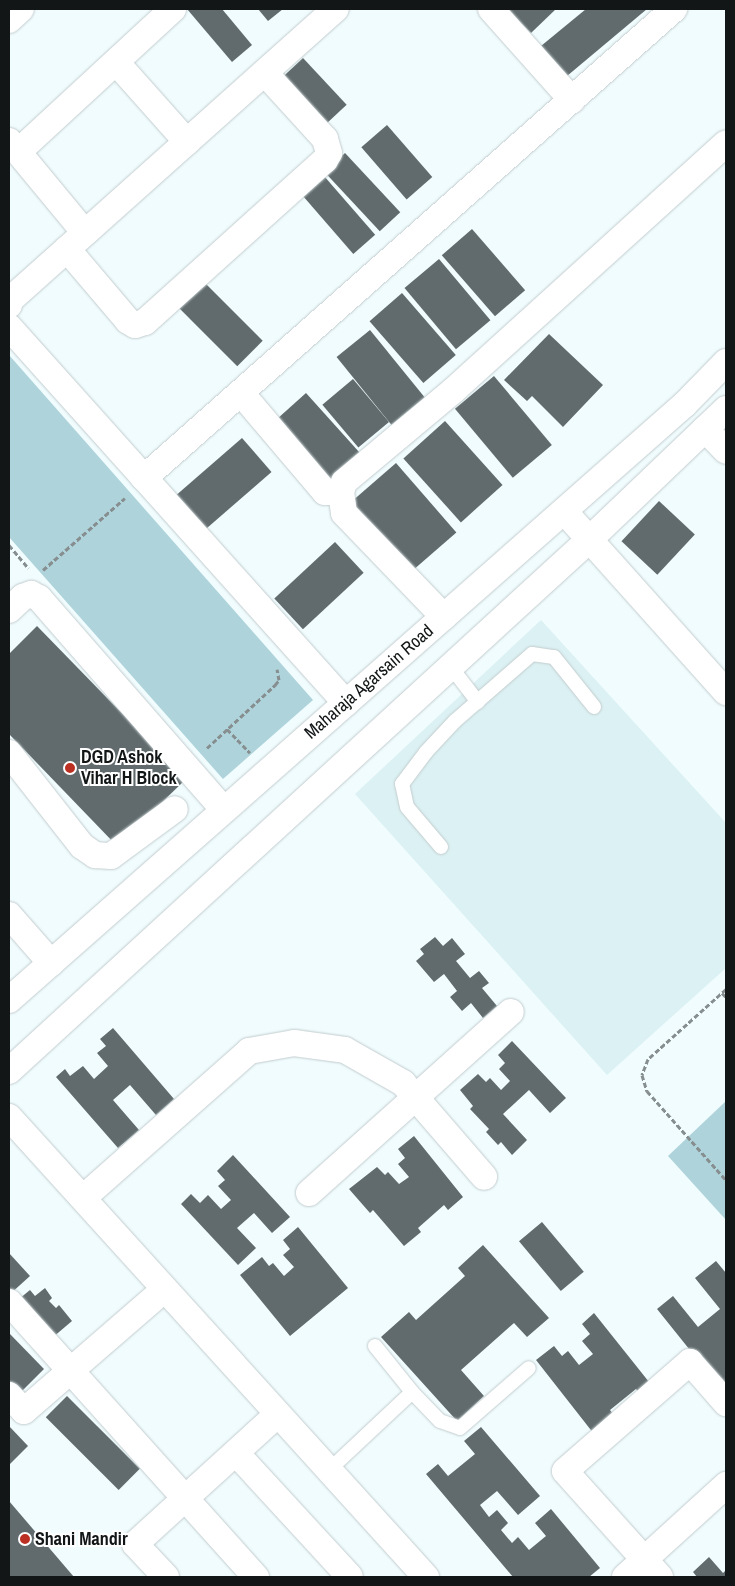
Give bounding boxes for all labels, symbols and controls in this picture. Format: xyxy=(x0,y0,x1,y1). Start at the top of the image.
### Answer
street label: Maharaja Agarsain Road xyxy=(300,620,438,744)
place label: DGD Ashok Vihar H Block xyxy=(81,747,177,790)
marker: DGD Ashok Vihar H Block xyxy=(63,761,77,775)
place label: Shani Mandir xyxy=(35,1528,128,1550)
marker: Shani Mandir xyxy=(19,1533,31,1545)

